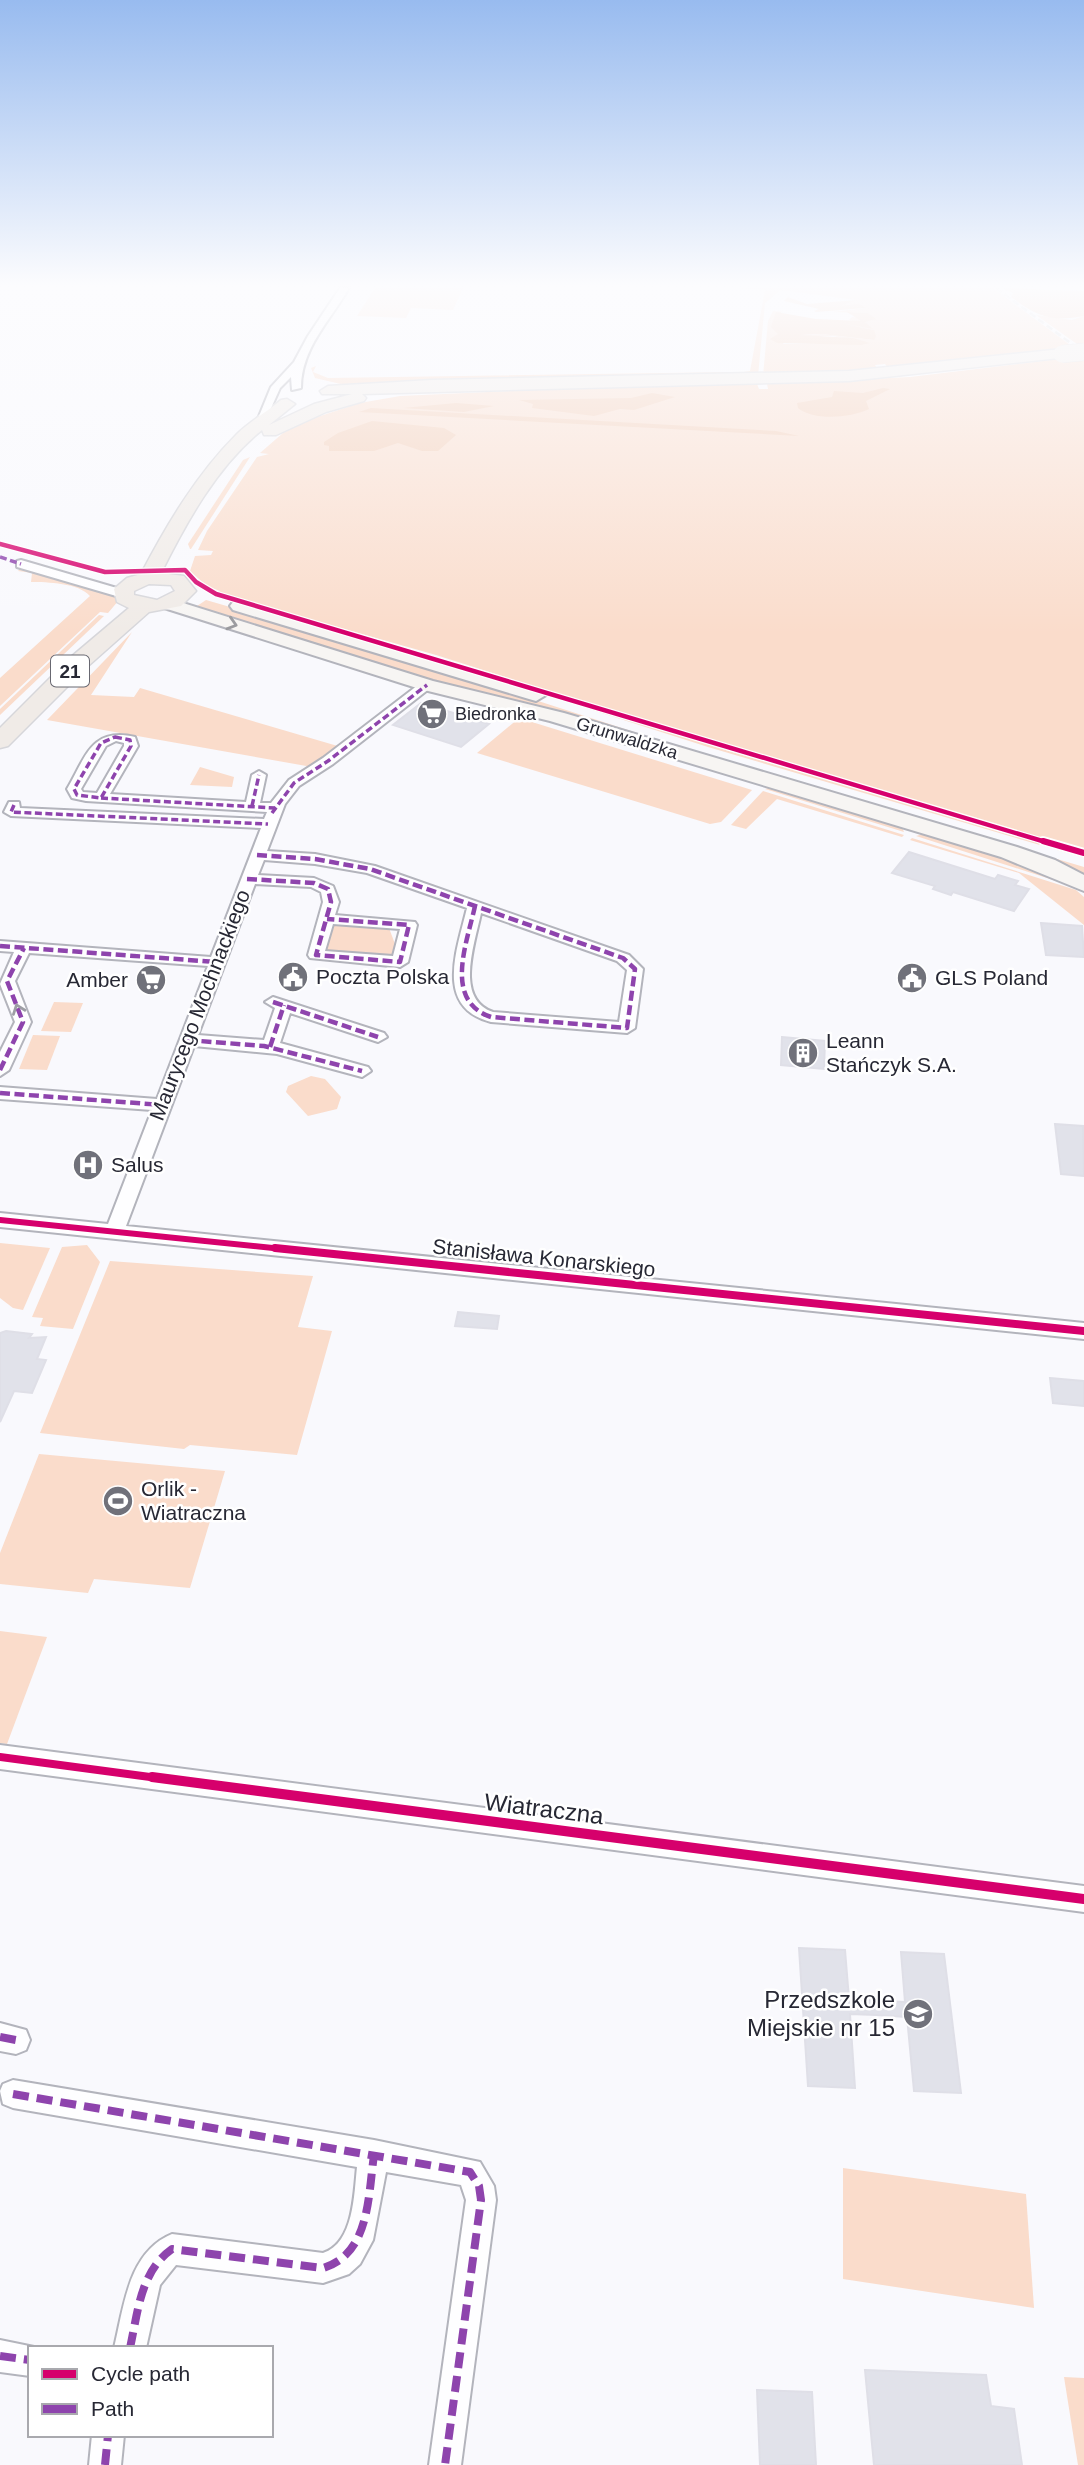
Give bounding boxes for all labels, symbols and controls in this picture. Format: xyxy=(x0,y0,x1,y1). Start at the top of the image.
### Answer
one-way arrow xyxy=(226,615,238,630)
road number: 21 xyxy=(51,656,89,686)
supermarket icon: Biedronka xyxy=(415,697,449,731)
place label: Biedronka xyxy=(455,704,537,724)
street label: Grunwaldzka xyxy=(574,713,681,763)
street label: Maurycego Mochnackiego xyxy=(145,886,254,1123)
public building icon: Poczta Polska xyxy=(276,960,310,994)
public building icon: GLS Poland xyxy=(895,961,929,995)
supermarket icon: Amber xyxy=(134,963,168,997)
place label: Poczta Polska xyxy=(316,965,449,988)
place label: GLS Poland xyxy=(935,966,1048,989)
place label: Amber xyxy=(66,968,128,991)
one-way arrow xyxy=(12,1003,26,1015)
place label: Leann Stańczyk S.A. xyxy=(826,1029,957,1076)
building icon: Leann Stańczyk S.A. xyxy=(786,1036,820,1070)
hospital icon: Salus xyxy=(71,1148,105,1182)
place label: Salus xyxy=(111,1153,164,1176)
street label: Stanisława Konarskiego xyxy=(431,1234,657,1281)
place label: Orlik - Wiatraczna xyxy=(141,1477,246,1524)
sports icon: Orlik - Wiatraczna xyxy=(101,1484,135,1518)
street label: Wiatraczna xyxy=(483,1788,606,1829)
place label: Przedszkole Miejskie nr 15 xyxy=(747,1986,895,2041)
school or university icon: Przedszkole Miejskie nr 15 xyxy=(901,1997,935,2031)
legend xyxy=(28,2346,273,2437)
text: Cycle path xyxy=(91,2362,190,2385)
text: Path xyxy=(91,2397,134,2420)

